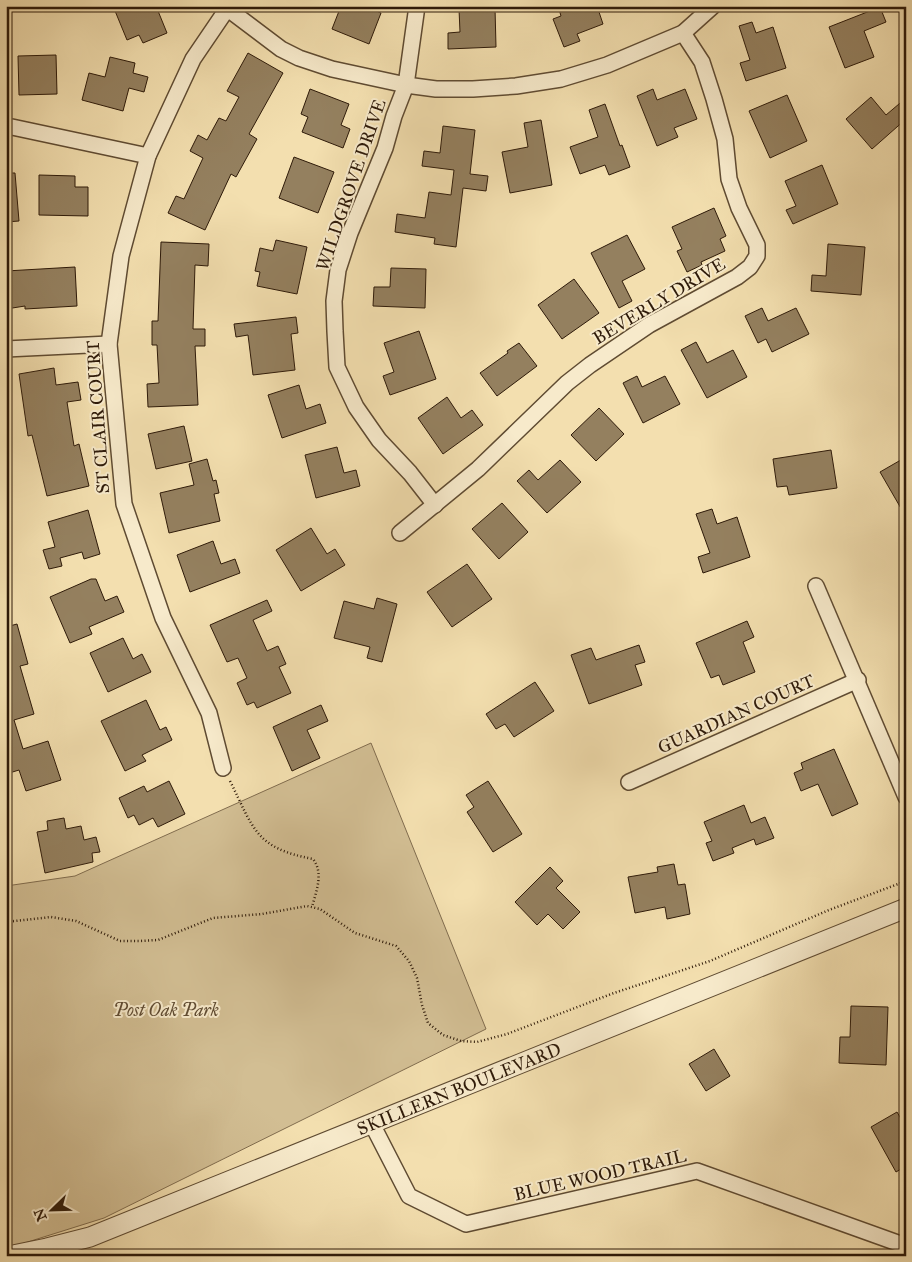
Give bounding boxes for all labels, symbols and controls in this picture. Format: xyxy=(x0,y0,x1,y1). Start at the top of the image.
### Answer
street label: WILDGROVE DRIVE xyxy=(311,96,391,274)
street label: BEVERLY DRIVE xyxy=(589,253,729,349)
street label: ST CLAIR COURT xyxy=(82,340,114,494)
street label: GUARDIAN COURT xyxy=(654,670,818,758)
park label: Post Oak Park xyxy=(113,999,219,1021)
street label: SKILLERN BOULEVARD xyxy=(354,1038,564,1140)
street label: BLUE WOOD TRAIL xyxy=(512,1144,689,1206)
north arrow xyxy=(28,1184,78,1234)
text: N xyxy=(30,1206,51,1224)

